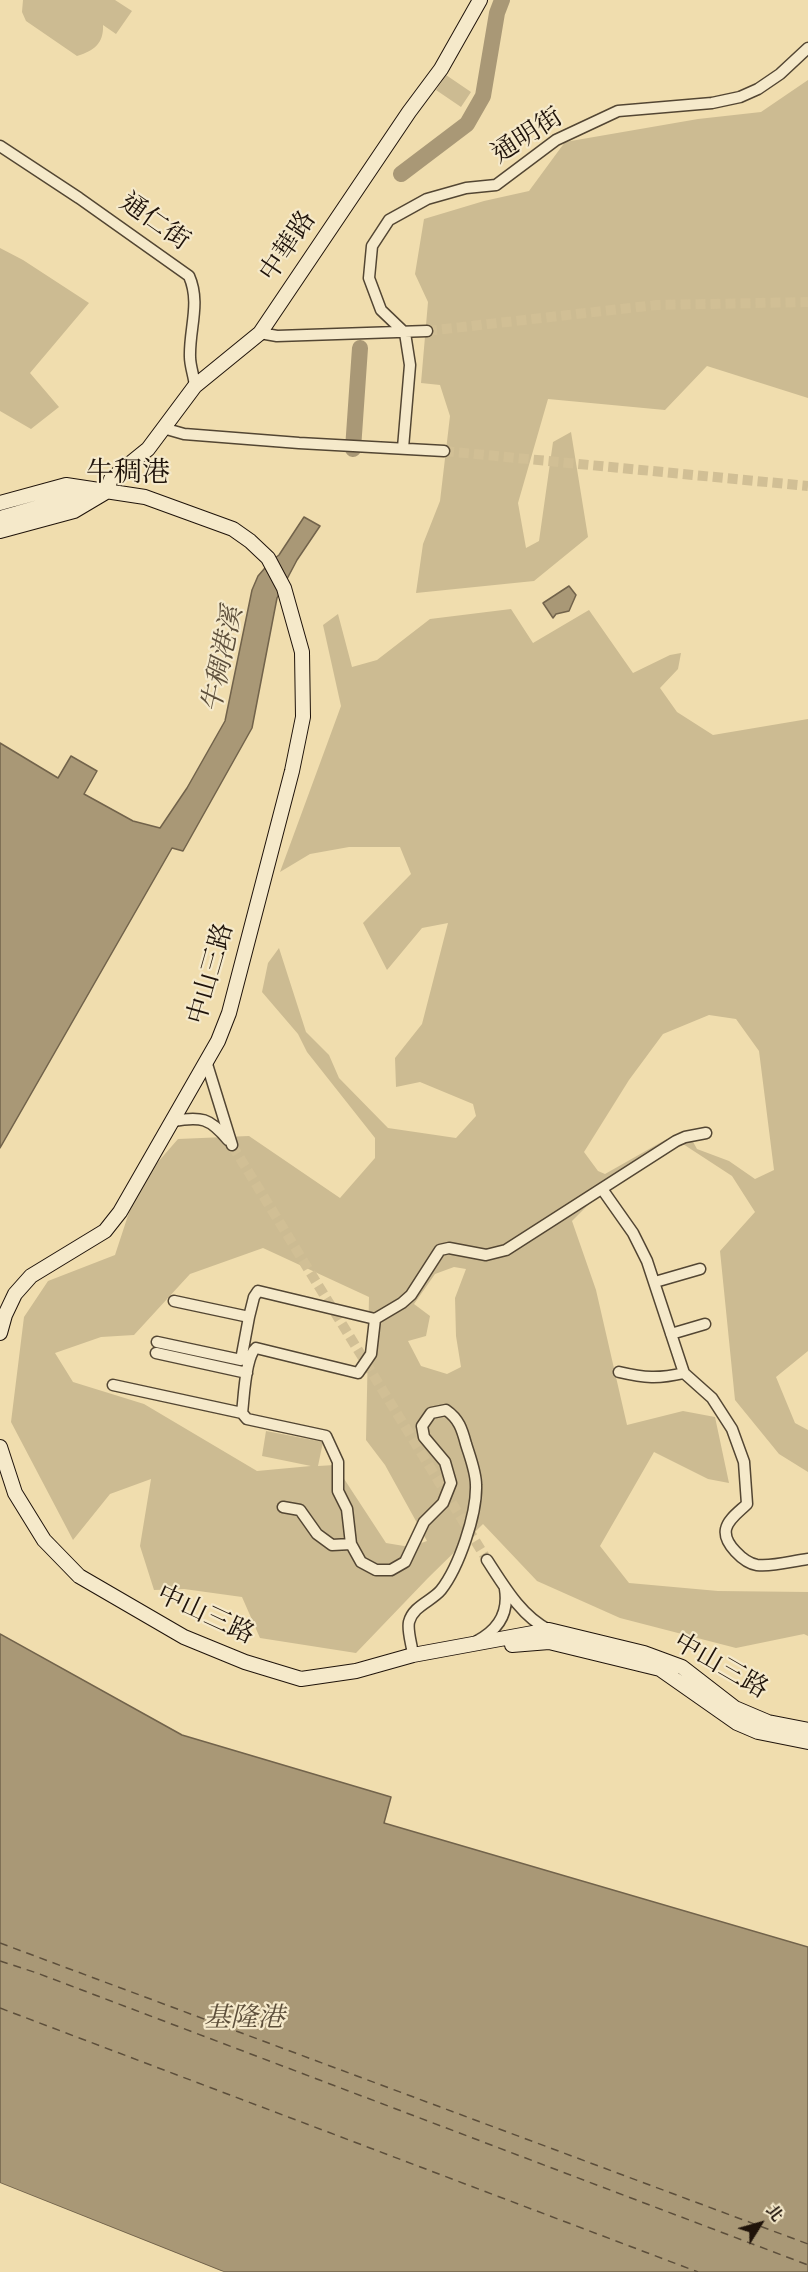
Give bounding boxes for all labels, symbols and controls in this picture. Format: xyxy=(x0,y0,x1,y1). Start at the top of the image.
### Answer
street label: 通明街 xyxy=(487,103,569,171)
street label: 通仁街 xyxy=(113,188,195,258)
street label: 中華路 xyxy=(254,206,324,288)
district label: 牛稠港 xyxy=(86,458,170,492)
water label: 牛稠港溪 xyxy=(197,604,251,716)
street label: 中山三路 xyxy=(183,920,241,1028)
street label: 中山三路 xyxy=(151,1580,259,1652)
street label: 中山三路 xyxy=(667,1627,773,1707)
water label: 基隆港 xyxy=(204,2004,284,2036)
north arrow xyxy=(730,2194,790,2254)
text: 北 xyxy=(761,2200,788,2226)

